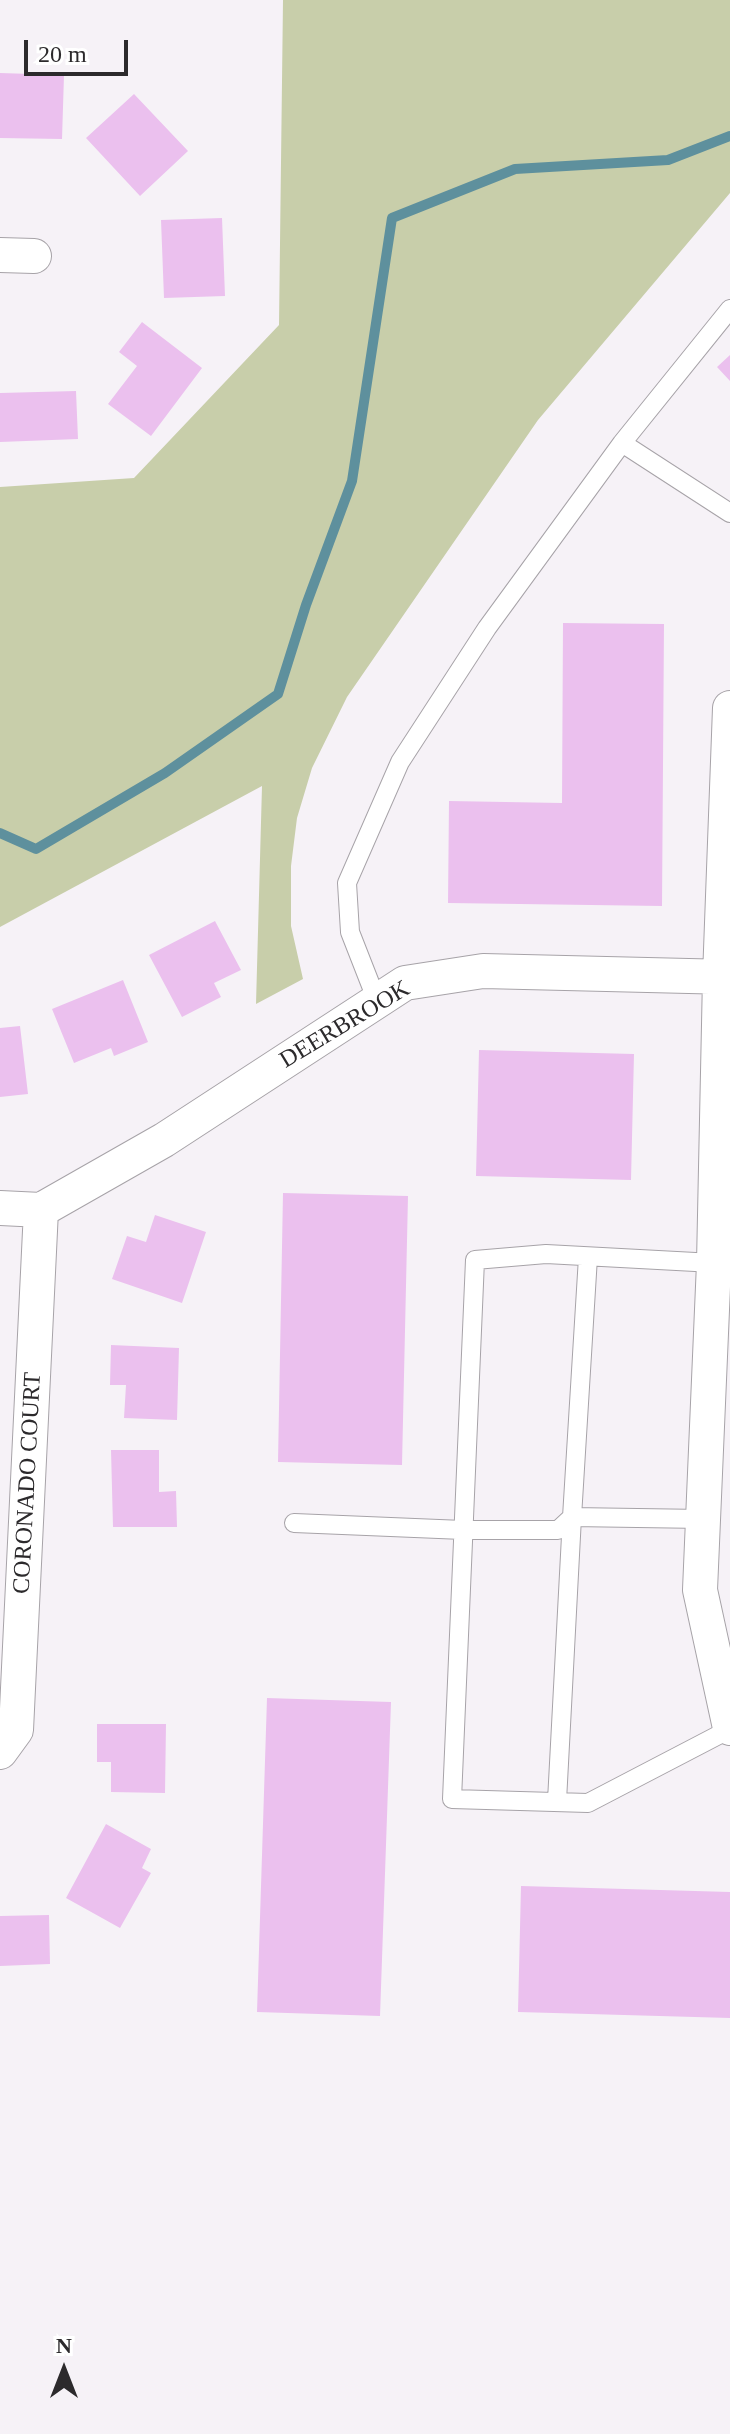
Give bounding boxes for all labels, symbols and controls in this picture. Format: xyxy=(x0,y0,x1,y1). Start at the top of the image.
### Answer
scale bar xyxy=(28,24,132,74)
text: 20 m xyxy=(38,41,87,67)
street label: DEERBROOK xyxy=(275,975,415,1075)
street label: CORONADO COURT xyxy=(8,1371,48,1595)
north arrow xyxy=(24,2330,104,2410)
text: N xyxy=(56,2333,72,2358)

